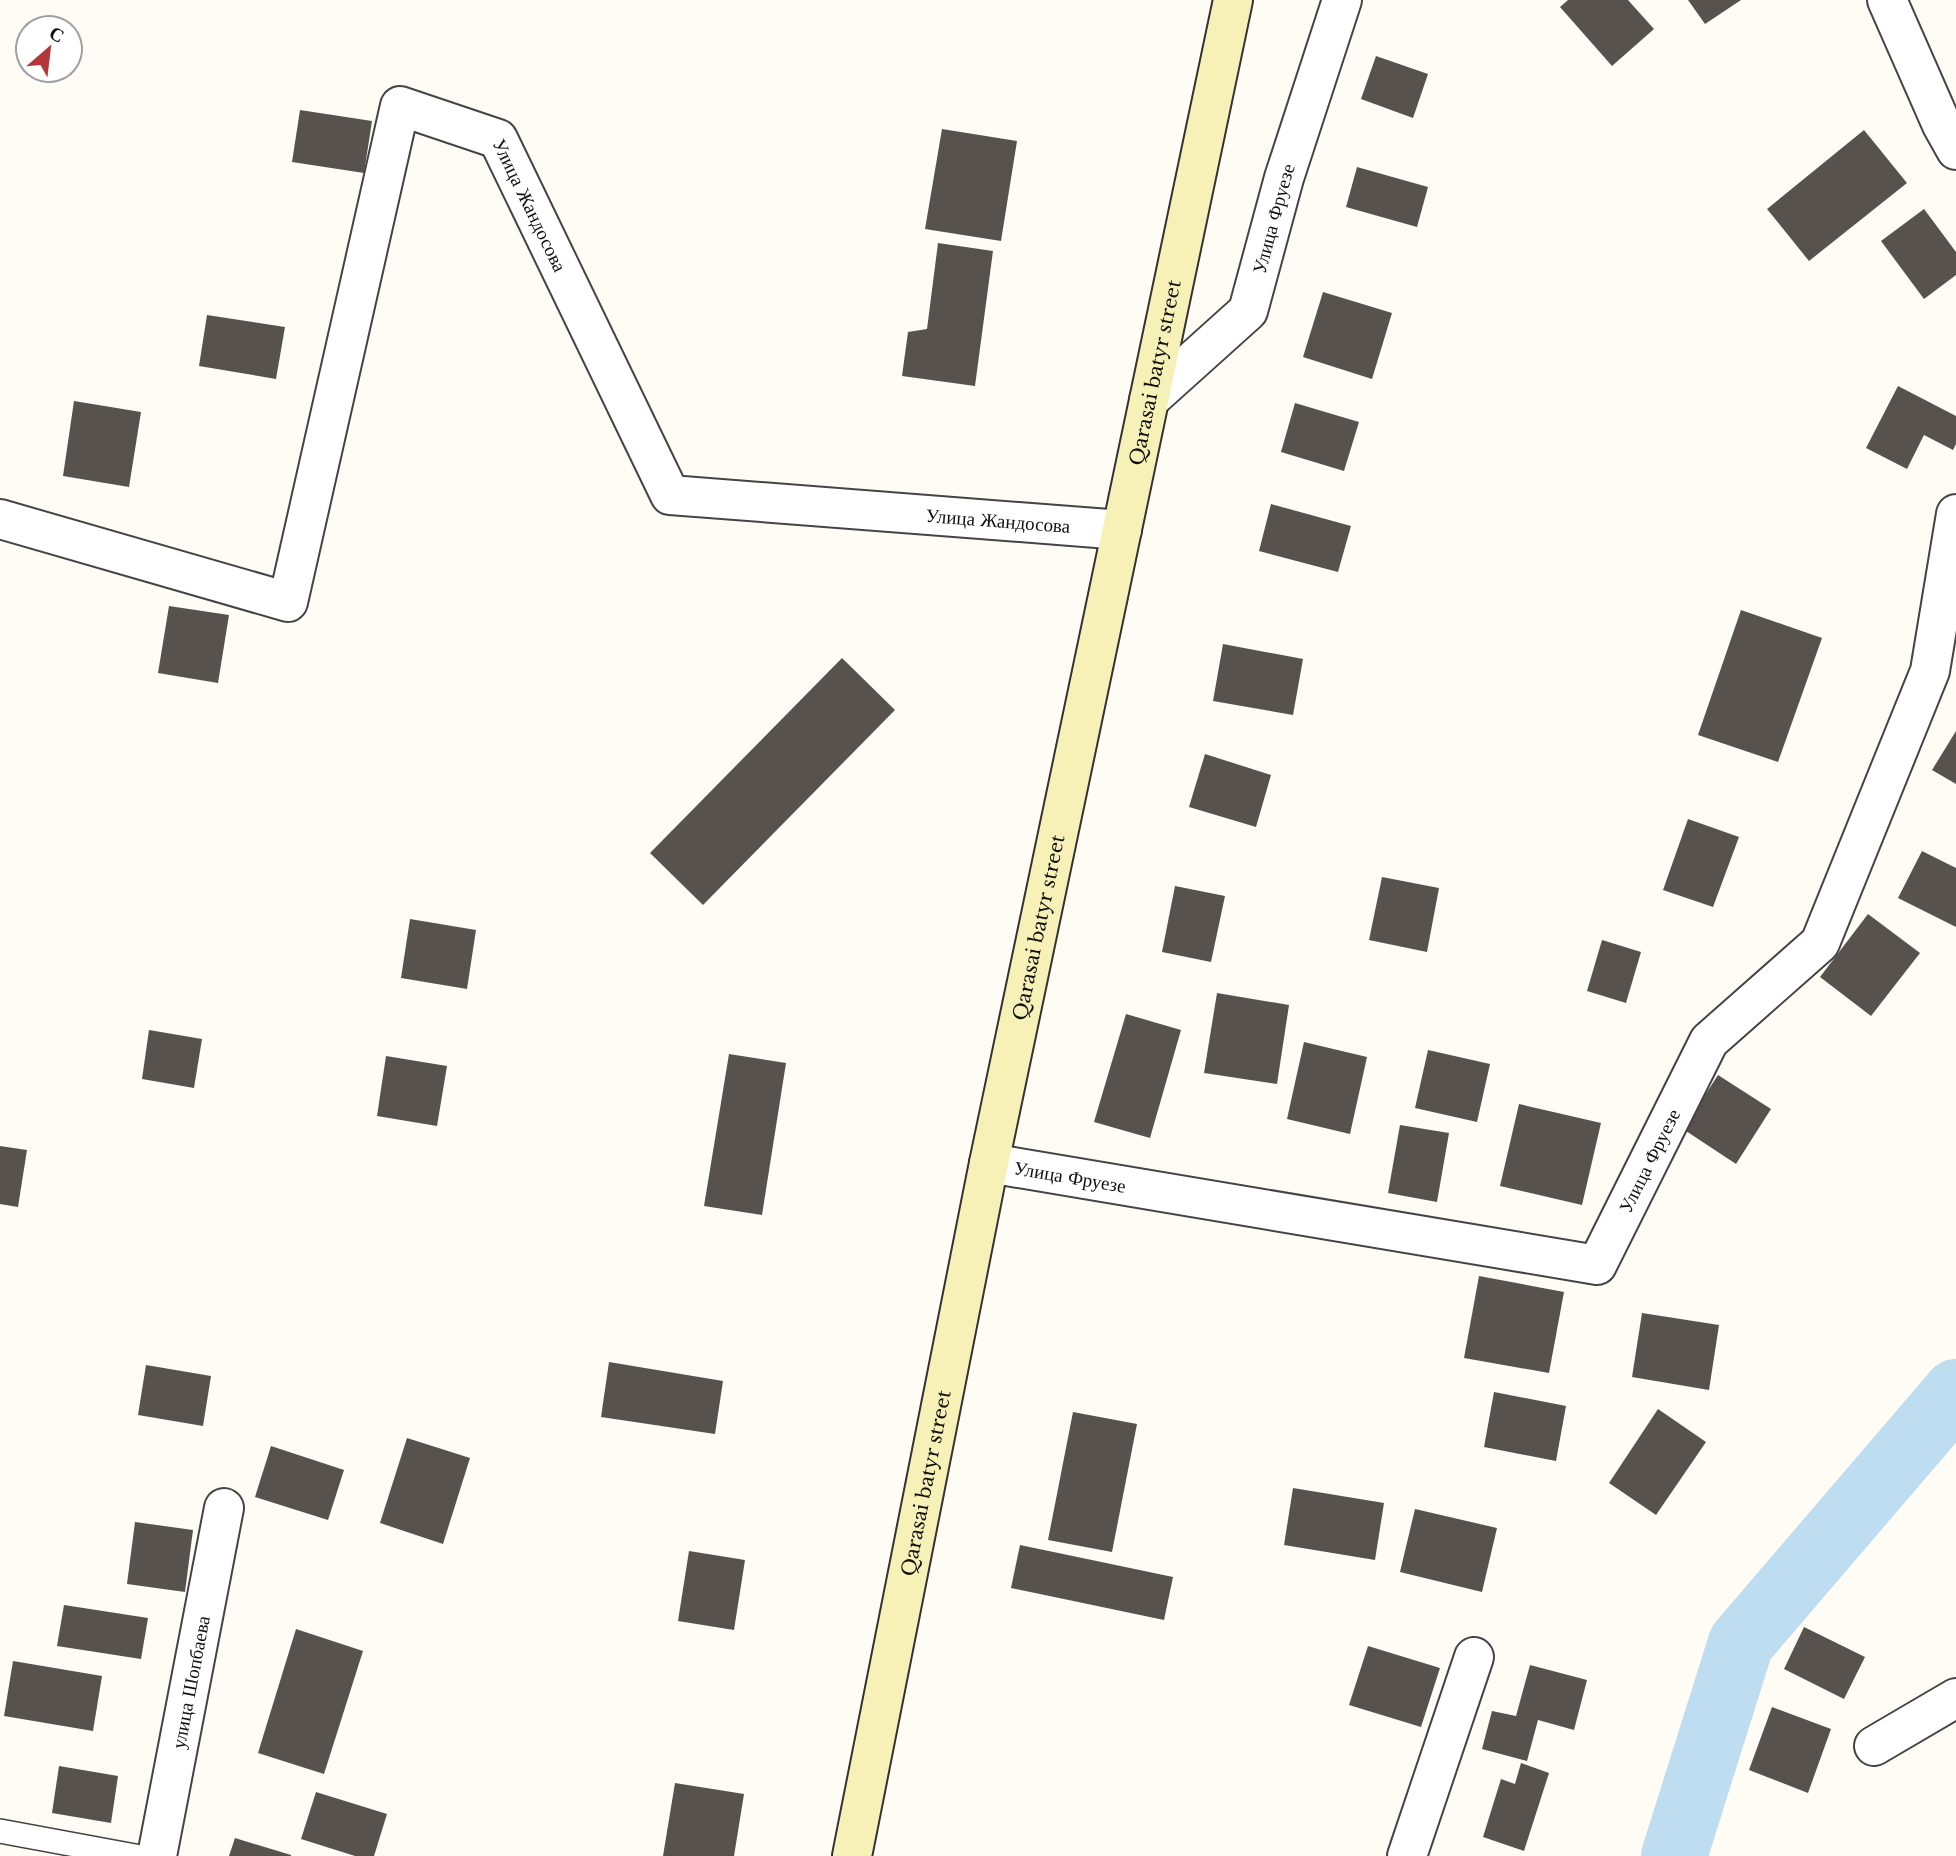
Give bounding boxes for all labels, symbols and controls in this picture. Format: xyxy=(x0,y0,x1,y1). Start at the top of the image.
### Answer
north arrow xyxy=(14,14,84,84)
text: С xyxy=(45,21,68,48)
street label: Улица Жандосова xyxy=(488,135,572,276)
street label: Улица Фруезе xyxy=(1248,161,1300,276)
street label: Qarasai batyr street xyxy=(1125,277,1186,468)
street label: Улица Жандосова xyxy=(925,504,1072,538)
street label: Qarasai batyr street xyxy=(1008,832,1070,1023)
street label: Улица Фруезе xyxy=(1614,1105,1685,1217)
street label: Улица Фруезе xyxy=(1012,1156,1127,1198)
street label: Qarasai batyr street xyxy=(897,1388,956,1578)
street label: улица Шопбаева xyxy=(167,1613,215,1751)

